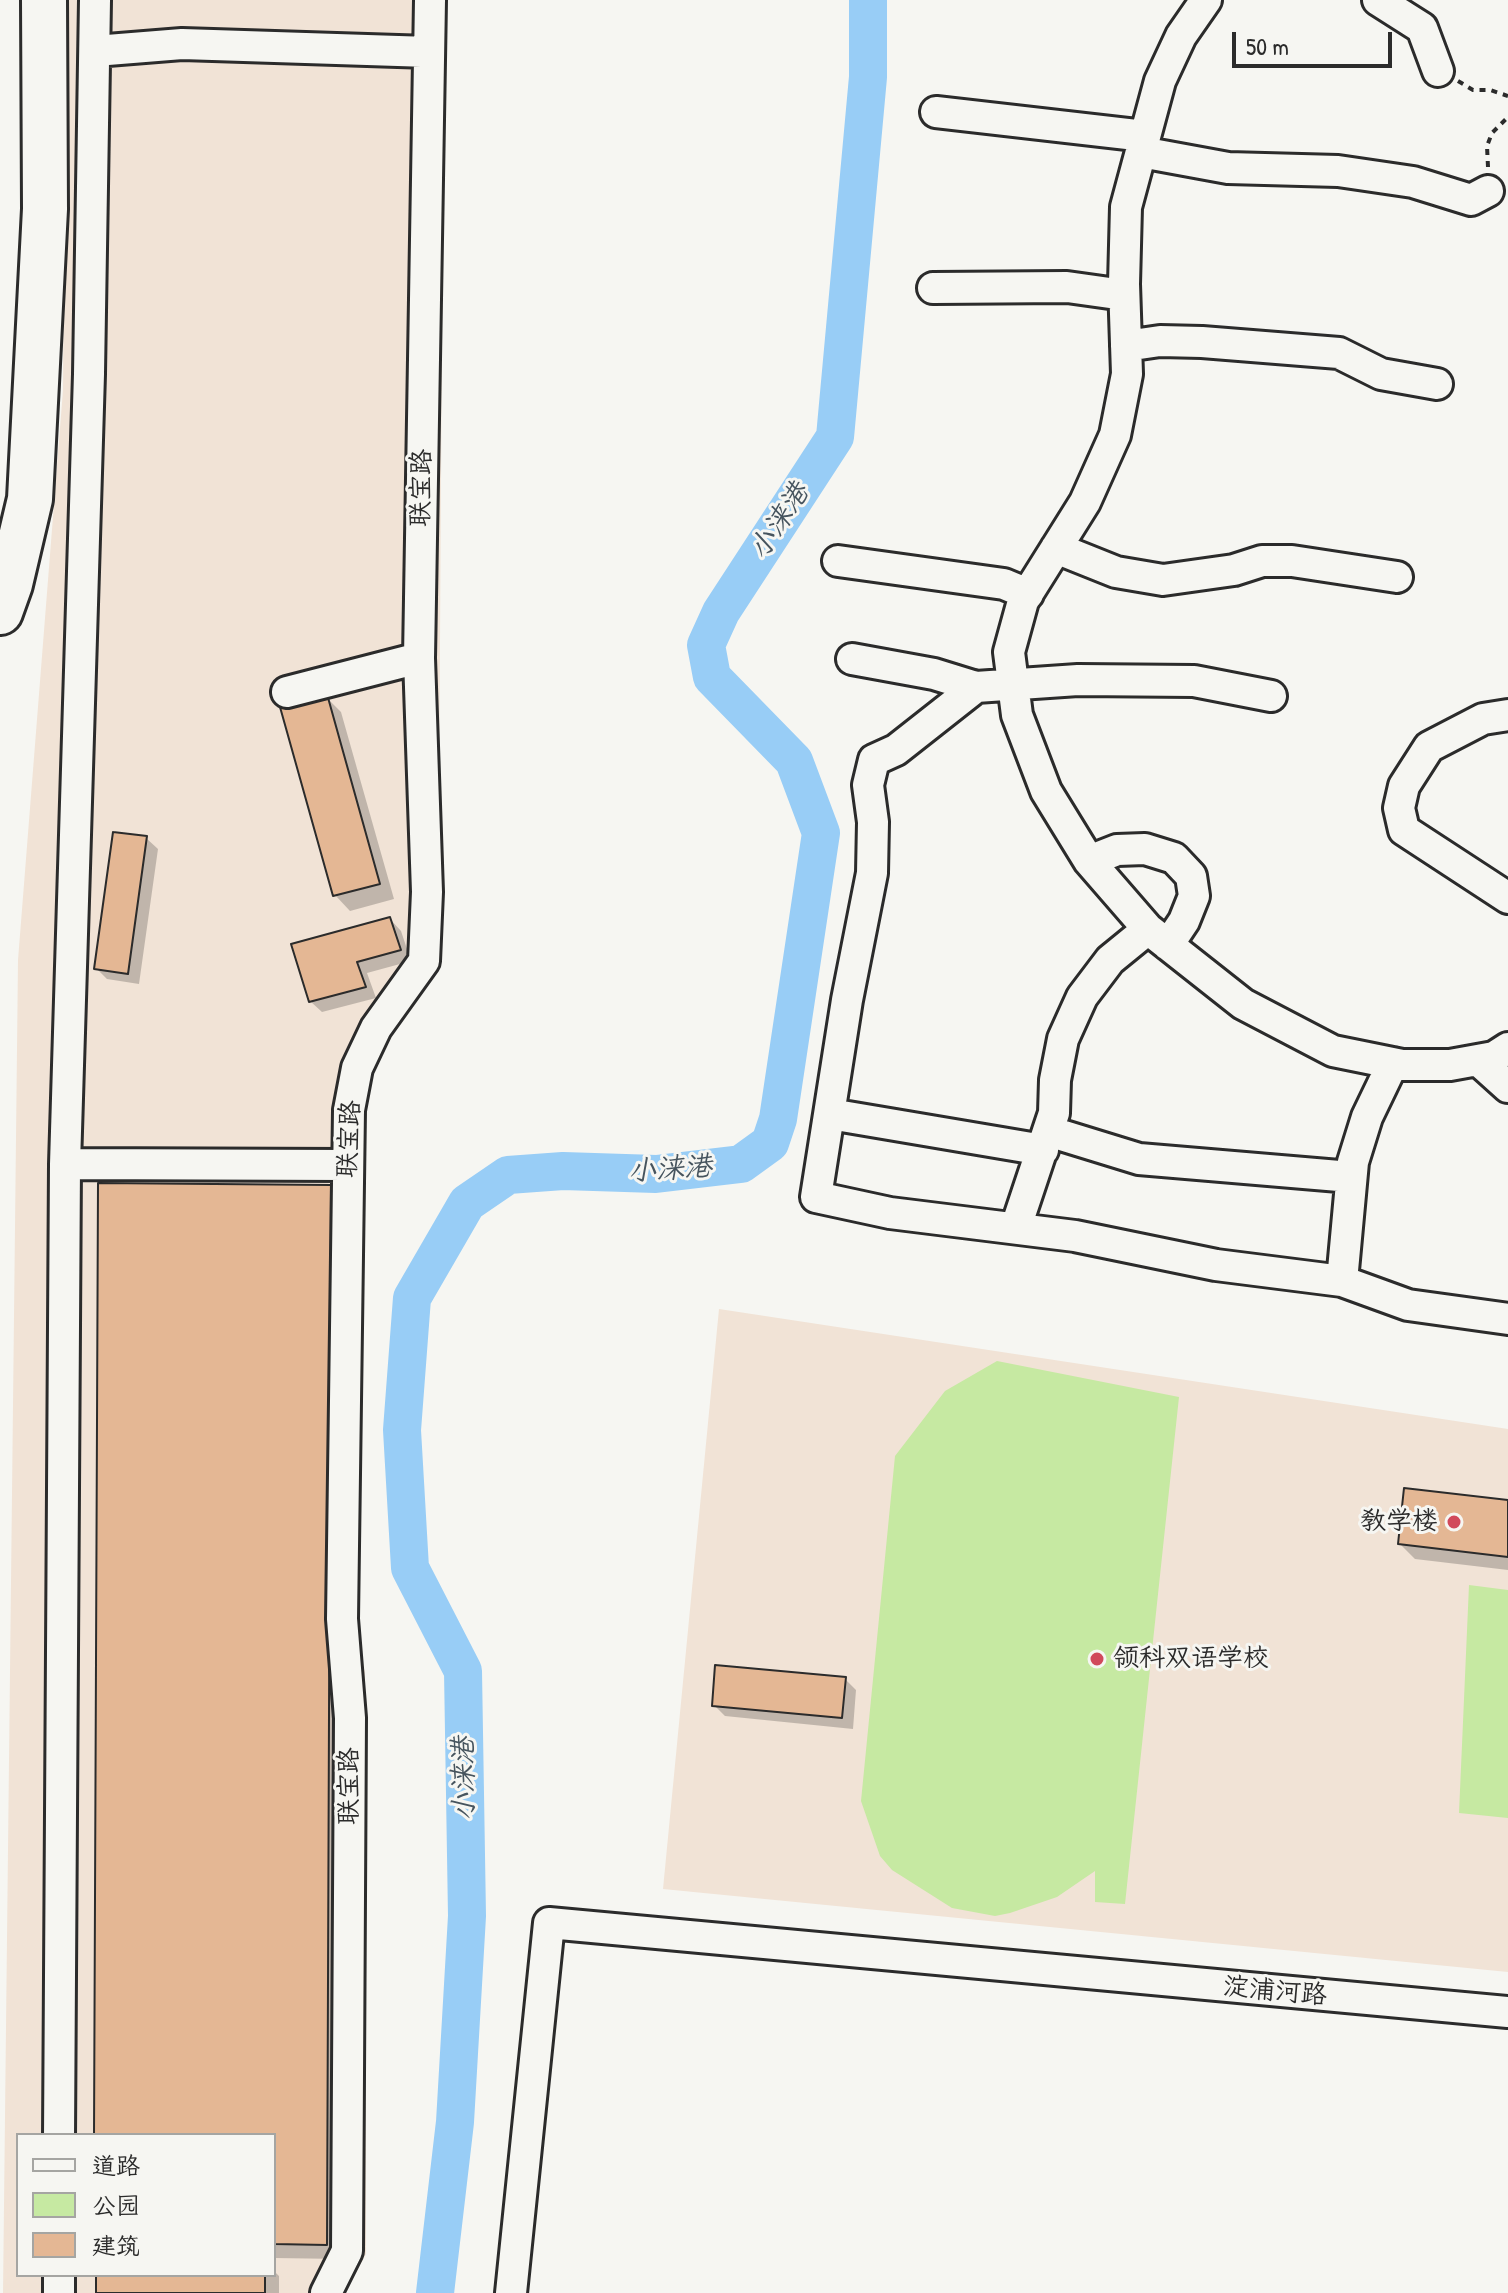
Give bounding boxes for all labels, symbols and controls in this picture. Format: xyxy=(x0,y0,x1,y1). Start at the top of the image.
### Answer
scale bar xyxy=(1236,16,1396,66)
text: 50 m xyxy=(1246,30,1289,62)
street label: 联宝路 xyxy=(406,449,438,527)
water label: 小涞港 xyxy=(743,478,817,566)
street label: 联宝路 xyxy=(332,1099,368,1179)
water label: 小涞港 xyxy=(627,1150,713,1190)
place label: 教学楼 xyxy=(1360,1506,1438,1538)
marker: 教学楼 xyxy=(1445,1513,1463,1531)
place label: 领科双语学校 xyxy=(1113,1643,1269,1675)
marker: 领科双语学校 xyxy=(1088,1650,1106,1668)
water label: 小涞港 xyxy=(447,1737,483,1821)
street label: 联宝路 xyxy=(334,1747,366,1825)
street label: 淀浦河路 xyxy=(1222,1972,1328,2012)
legend xyxy=(16,2133,276,2277)
text: 道路 xyxy=(92,2149,140,2181)
text: 公园 xyxy=(92,2189,140,2221)
text: 建筑 xyxy=(92,2229,140,2261)

